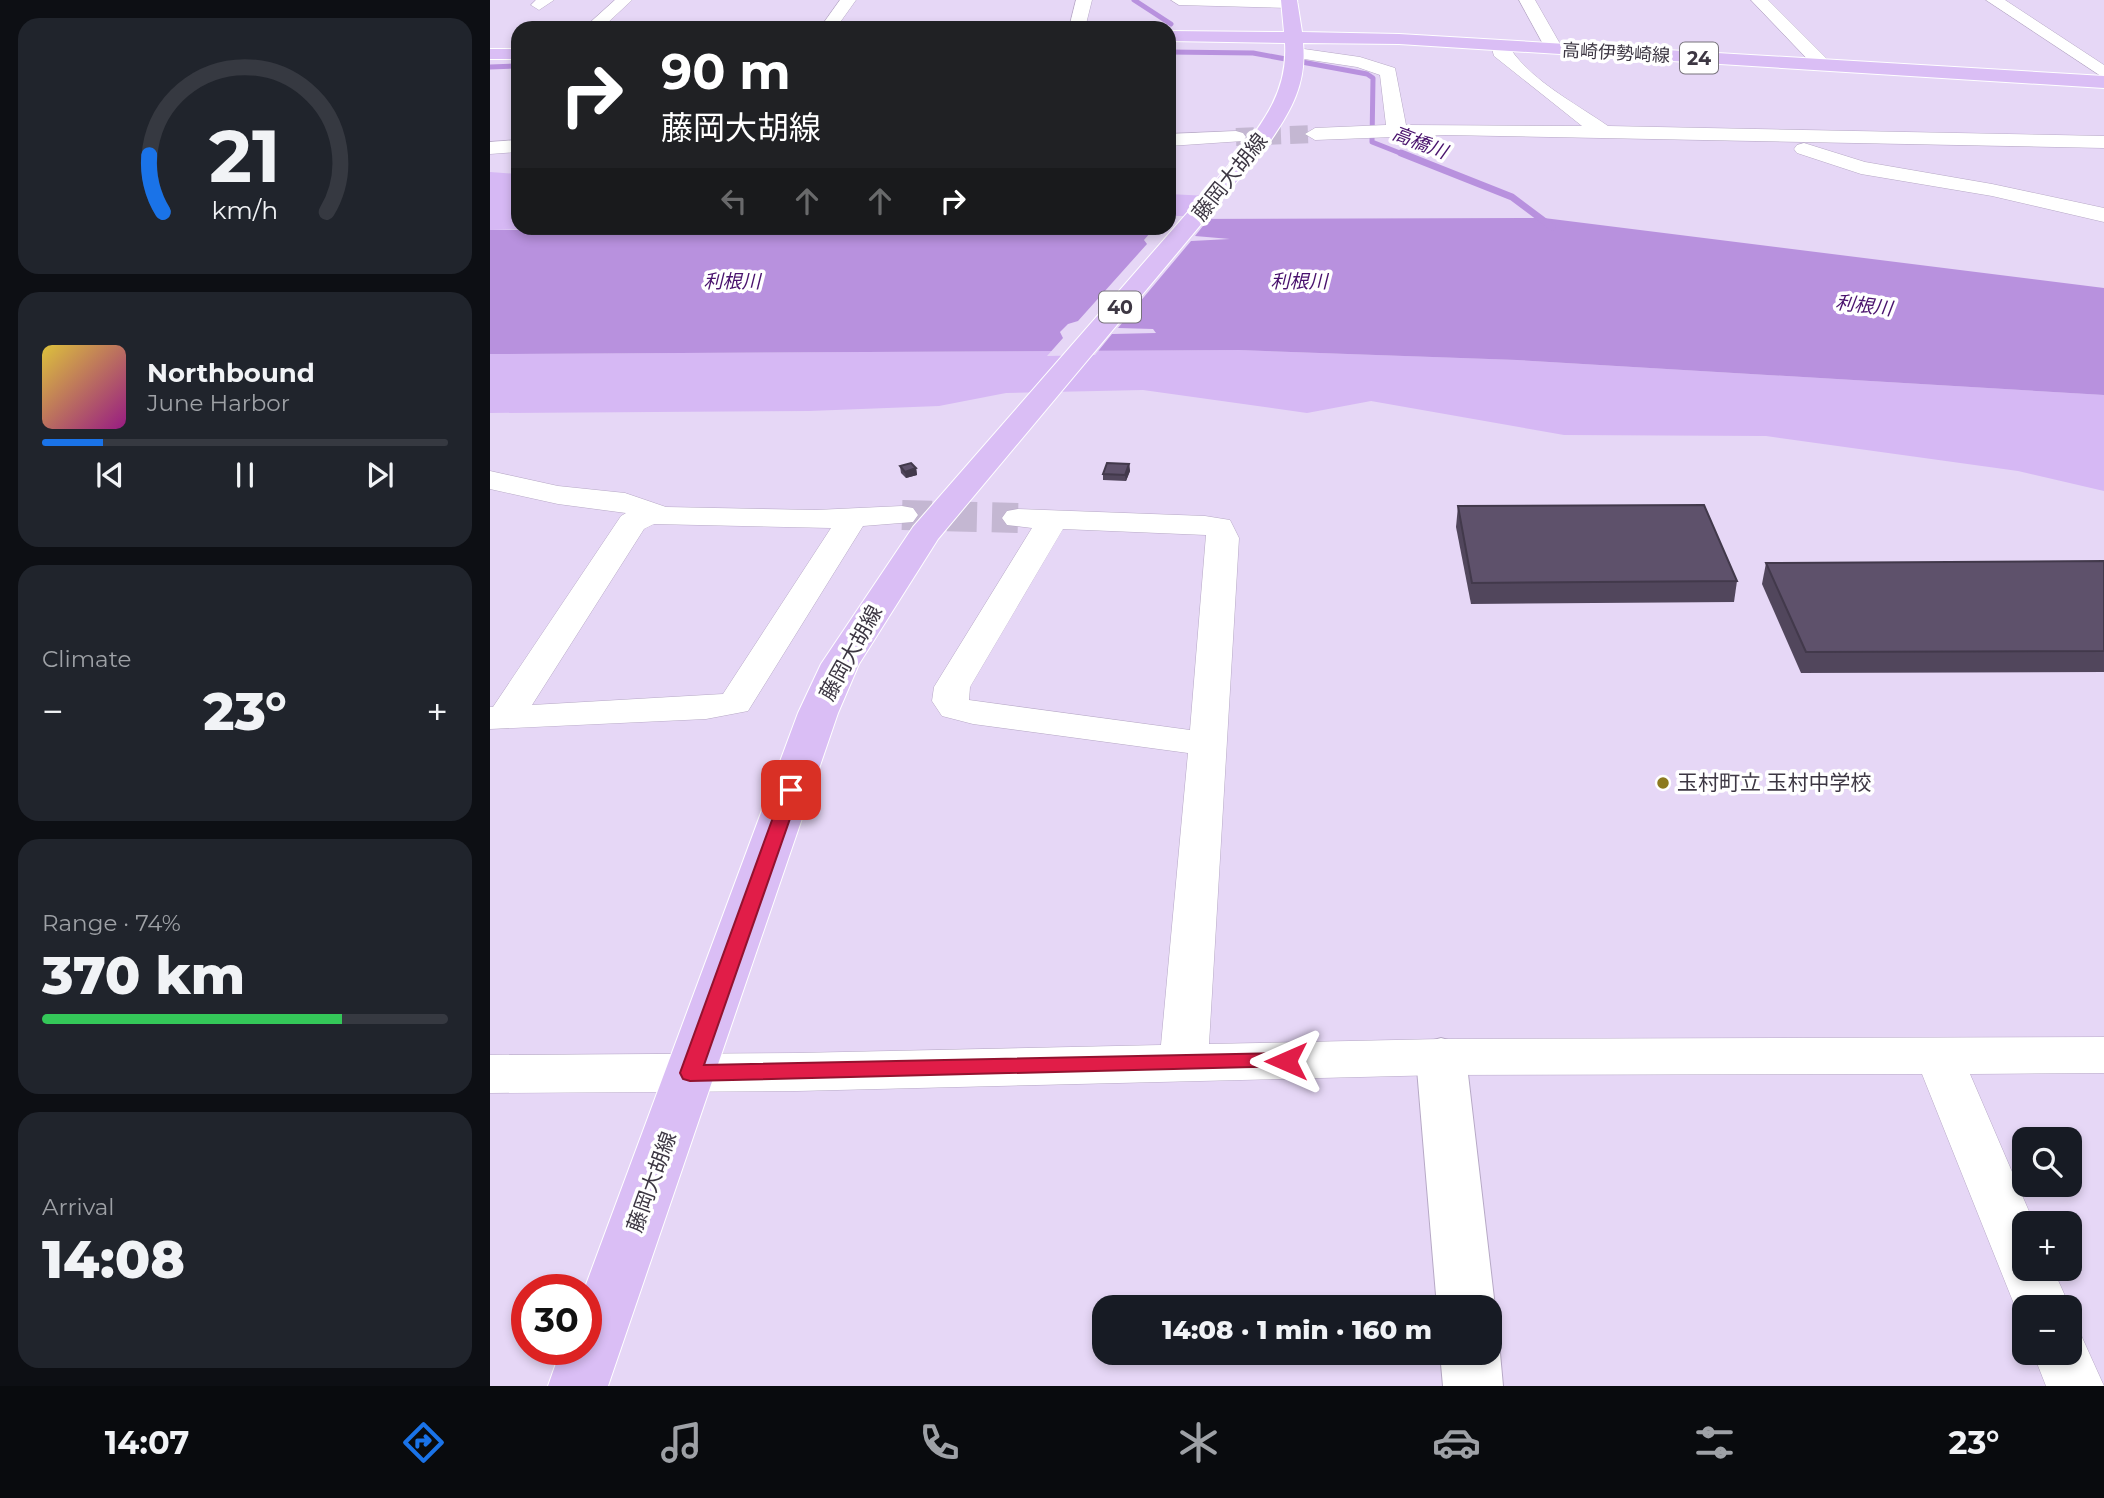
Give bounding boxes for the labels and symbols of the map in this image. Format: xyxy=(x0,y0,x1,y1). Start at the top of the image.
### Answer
street label: 高崎伊勢崎線 xyxy=(1561,39,1671,67)
road number: 24 xyxy=(1680,43,1718,74)
water label: 高橋川 xyxy=(1389,122,1452,164)
street label: 藤岡大胡線 xyxy=(1187,128,1272,225)
water label: 利根川 xyxy=(703,270,762,293)
water label: 利根川 xyxy=(1270,270,1329,293)
water label: 利根川 xyxy=(1834,291,1896,321)
road number: 40 xyxy=(1099,292,1141,322)
street label: 藤岡大胡線 xyxy=(814,601,887,705)
pin xyxy=(761,760,821,820)
place label: 玉村町立 玉村中学校 xyxy=(1677,770,1872,795)
marker: 玉村町立 玉村中学校 xyxy=(1655,775,1671,791)
position arrow xyxy=(1249,1024,1323,1098)
street label: 藤岡大胡線 xyxy=(622,1128,681,1235)
speed limit sign: 30 xyxy=(511,1274,602,1365)

